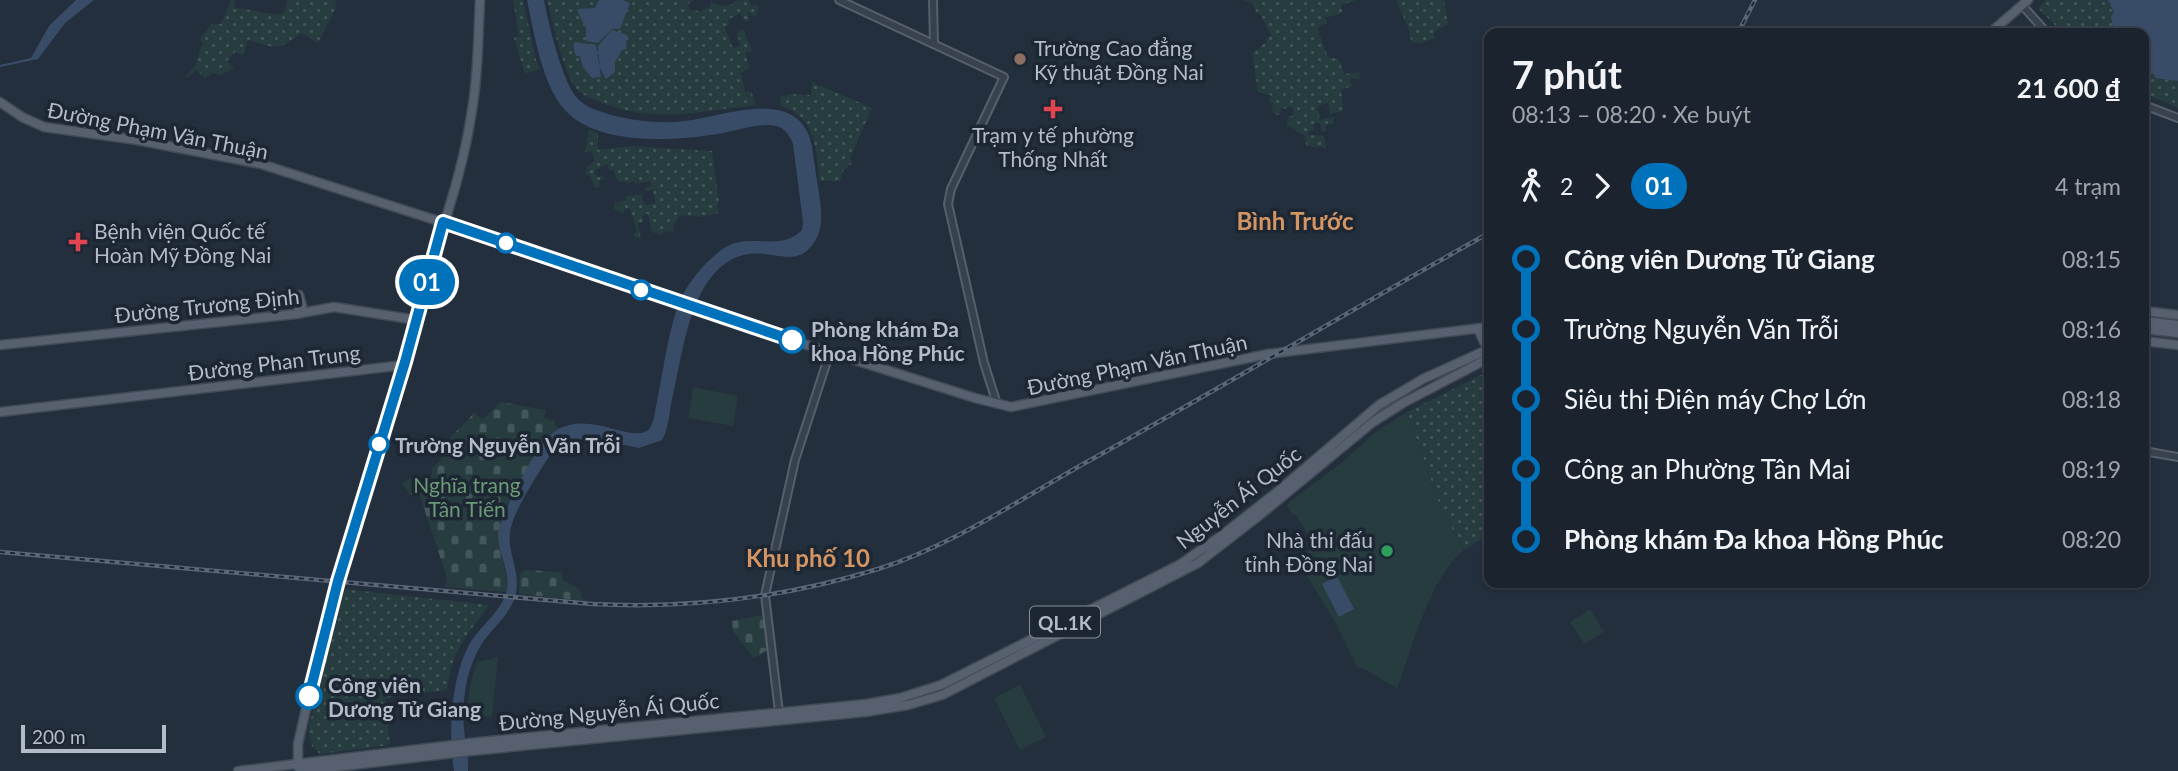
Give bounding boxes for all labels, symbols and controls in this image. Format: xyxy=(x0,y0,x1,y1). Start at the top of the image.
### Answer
place label: Trường Cao đẳng Kỹ thuật Đồng Nai xyxy=(1034,35,1204,84)
marker: Trường Cao đẳng Kỹ thuật Đồng Nai xyxy=(1012,51,1028,67)
text: 7 phút xyxy=(1512,51,1622,97)
text: 21 600 ₫ xyxy=(2017,72,2121,104)
street label: Đường Phạm Văn Thuận xyxy=(46,96,270,164)
marker: Trạm y tế phường Thống Nhất xyxy=(1043,99,1063,119)
text: 08:13 – 08:20 · Xe buýt xyxy=(1512,100,1751,128)
place label: Trạm y tế phường Thống Nhất xyxy=(972,122,1134,171)
icon: walk xyxy=(1512,167,1550,205)
icon: forward xyxy=(1583,167,1621,205)
text: 01 xyxy=(1645,171,1673,200)
text: 2 xyxy=(1560,172,1573,200)
text: 4 trạm xyxy=(2055,172,2121,200)
district label: Bình Trước xyxy=(1237,206,1354,235)
place label: Bệnh viện Quốc tế Hoàn Mỹ Đồng Nai xyxy=(94,218,271,267)
marker: Bệnh viện Quốc tế Hoàn Mỹ Đồng Nai xyxy=(68,232,88,252)
unlabelled marker xyxy=(496,233,516,253)
text: Công viên Dương Tử Giang xyxy=(1564,243,1875,275)
text: 08:15 xyxy=(2062,245,2121,273)
line badge: 01 xyxy=(396,259,458,305)
text: 01 xyxy=(413,267,441,296)
unlabelled marker xyxy=(631,280,651,300)
street label: Đường Trương Định xyxy=(113,283,301,327)
text: Trường Nguyễn Văn Trỗi xyxy=(1564,313,1839,345)
text: 08:16 xyxy=(2062,315,2121,343)
place label: Phòng khám Đa khoa Hồng Phúc xyxy=(811,316,965,365)
marker: Phòng khám Đa khoa Hồng Phúc xyxy=(779,327,805,353)
street label: Đường Phạm Văn Thuận xyxy=(1025,328,1249,400)
street label: Đường Phan Trung xyxy=(186,339,362,385)
text: Siêu thị Điện máy Chợ Lớn xyxy=(1564,383,1867,415)
text: 08:18 xyxy=(2062,385,2121,413)
place label: Trường Nguyễn Văn Trỗi xyxy=(395,432,621,457)
marker: Trường Nguyễn Văn Trỗi xyxy=(369,434,389,454)
street label: Nguyễn Ái Quốc xyxy=(1171,441,1305,553)
text: Công an Phường Tân Mai xyxy=(1564,453,1851,485)
text: 08:19 xyxy=(2062,455,2121,483)
park label: Nghĩa trang Tân Tiến xyxy=(413,472,521,521)
text: Phòng khám Đa khoa Hồng Phúc xyxy=(1564,523,1944,555)
text: 08:20 xyxy=(2062,525,2121,553)
place label: Nhà thi đấu tỉnh Đồng Nai xyxy=(1245,527,1373,576)
district label: Khu phố 10 xyxy=(746,543,870,572)
marker: Nhà thi đấu tỉnh Đồng Nai xyxy=(1379,543,1395,559)
road number: QL.1K xyxy=(1030,607,1100,638)
place label: Công viên Dương Tử Giang xyxy=(328,672,481,721)
marker: Công viên Dương Tử Giang xyxy=(296,683,322,709)
street label: Đường Nguyễn Ái Quốc xyxy=(498,687,720,735)
scale bar xyxy=(21,722,166,754)
text: 200 m xyxy=(32,725,86,748)

